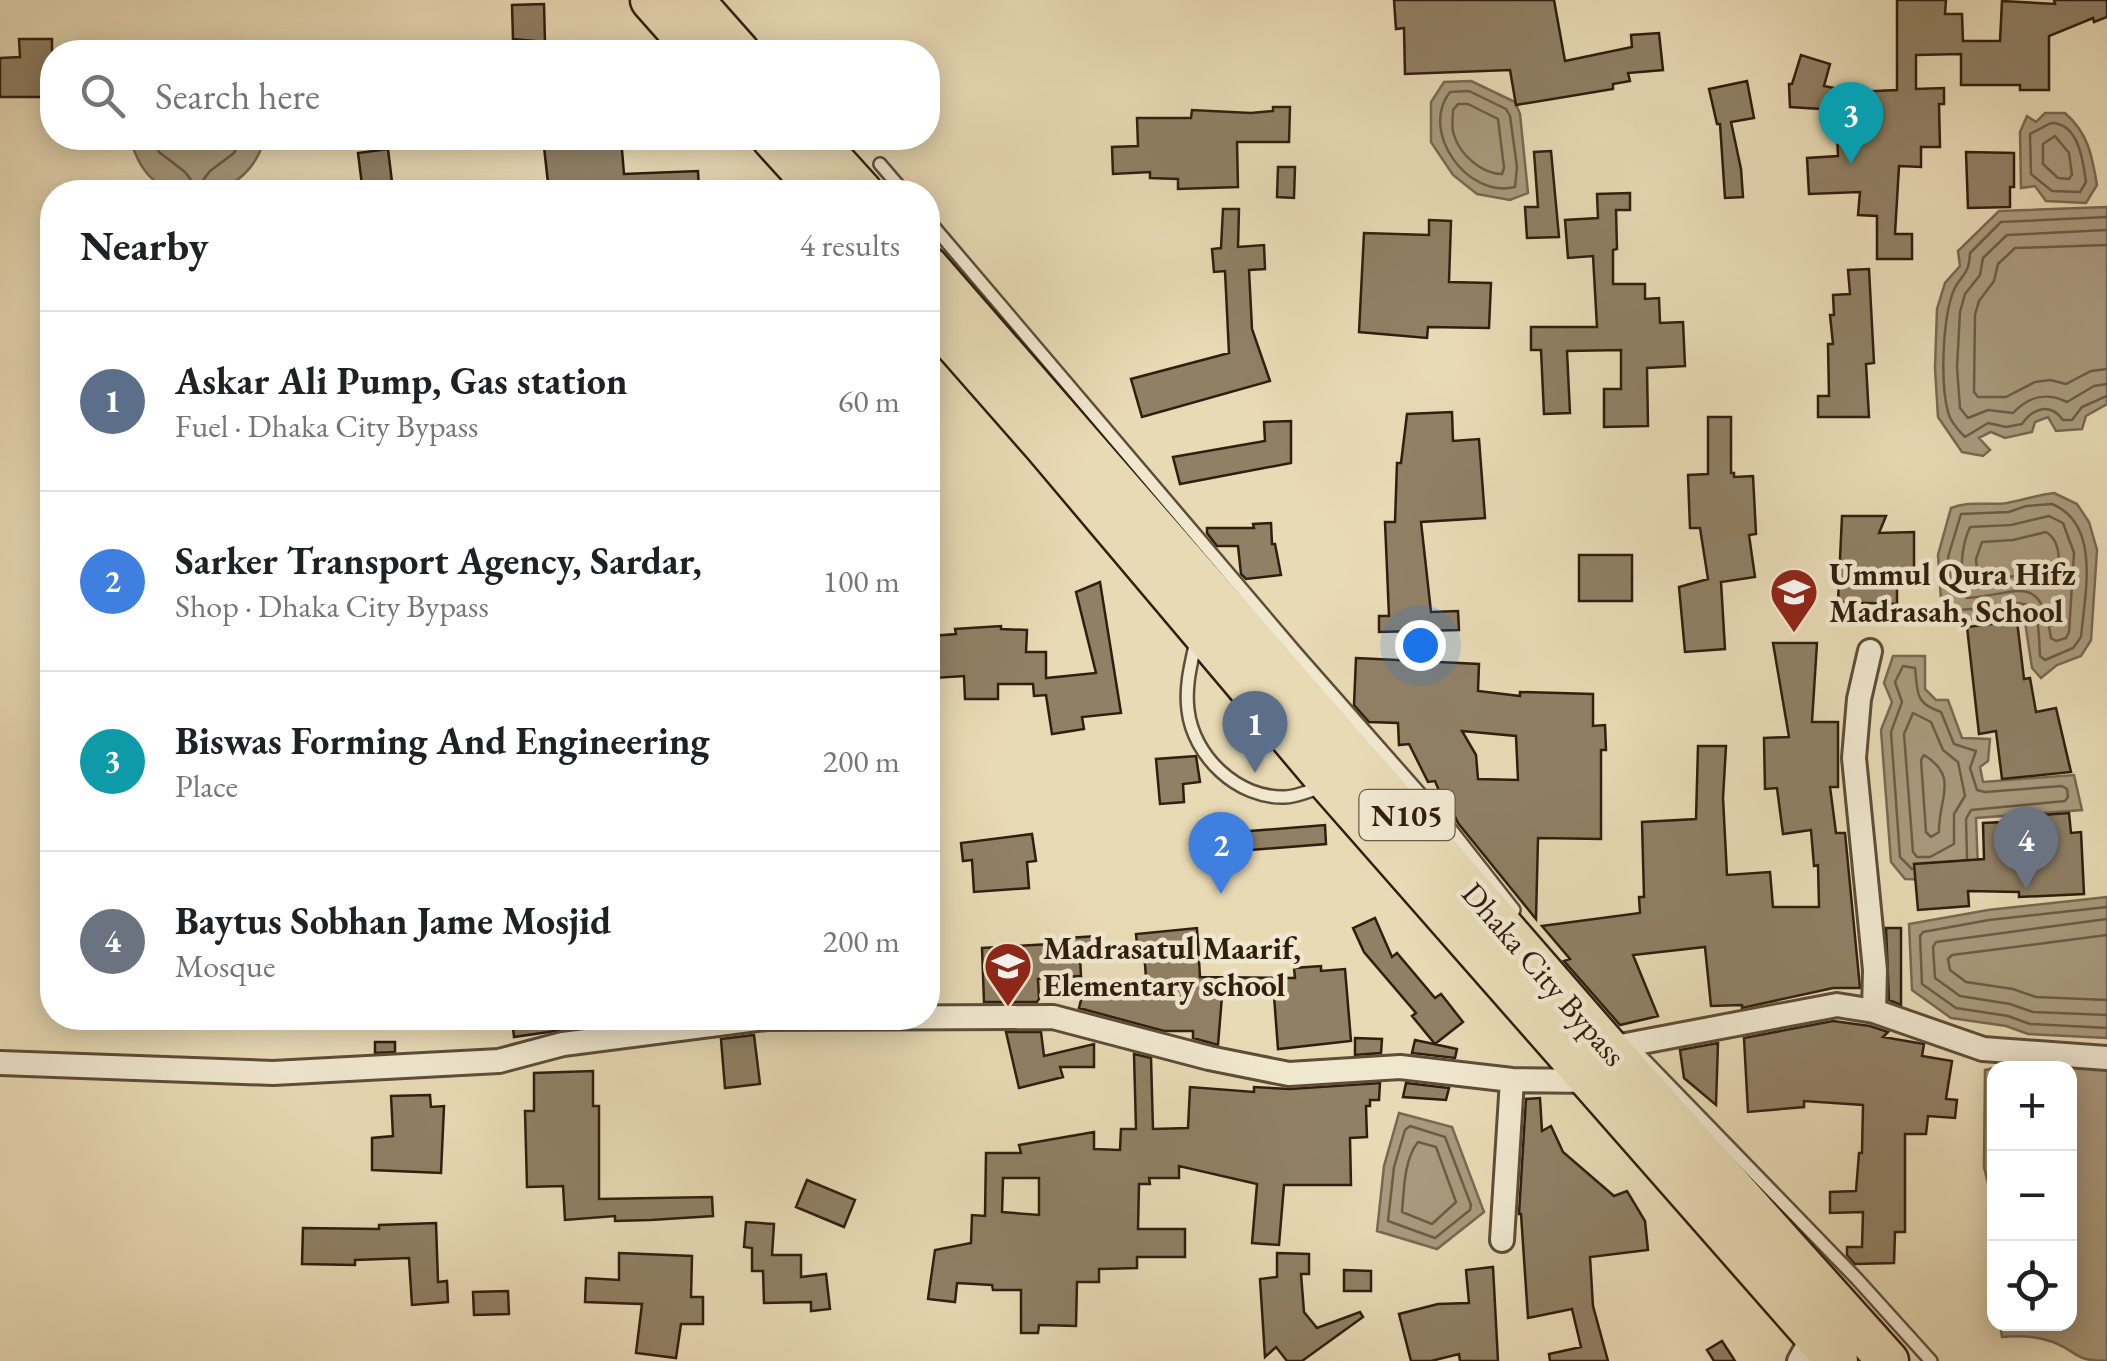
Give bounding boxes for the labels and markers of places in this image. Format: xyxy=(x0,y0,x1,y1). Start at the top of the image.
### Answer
pin: 3 xyxy=(1818,81,1884,164)
place label: Ummul Qura Hifz Madrasah, School xyxy=(1829,553,2076,632)
school or university icon: Ummul Qura Hifz Madrasah, School xyxy=(1768,566,1820,634)
pin: 1 xyxy=(1222,690,1288,773)
pin: 4 xyxy=(1994,806,2058,889)
pin: 2 xyxy=(1188,812,1254,894)
place label: Madrasatul Maarif, Elementary school xyxy=(1043,927,1301,1006)
school or university icon: Madrasatul Maarif, Elementary school xyxy=(982,940,1034,1008)

